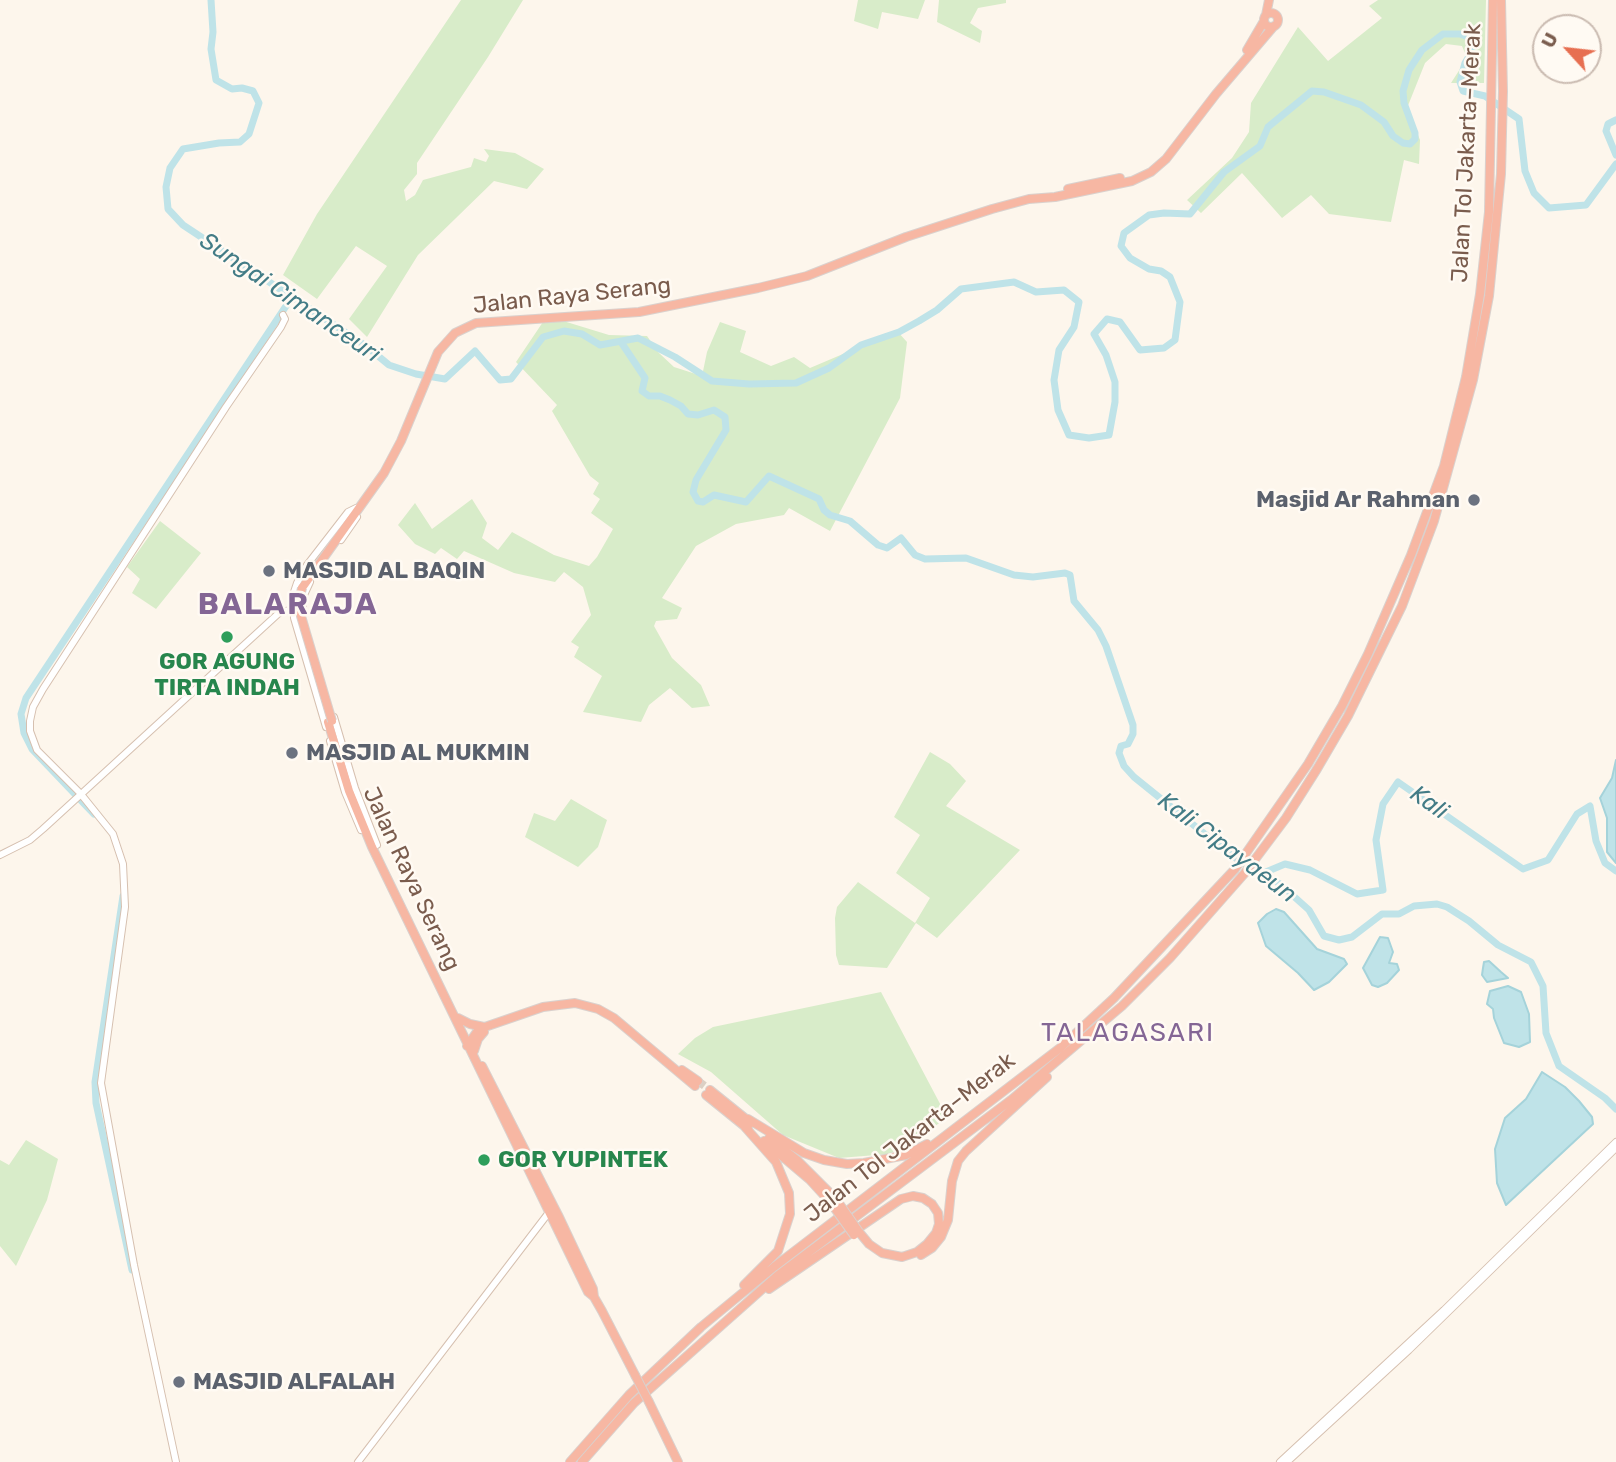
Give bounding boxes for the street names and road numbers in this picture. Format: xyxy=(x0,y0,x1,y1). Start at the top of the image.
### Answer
street label: Jalan Tol Jakarta–Merak xyxy=(1446,23,1488,283)
street label: Jalan Raya Serang xyxy=(471,272,673,320)
street label: Jalan Raya Serang xyxy=(356,783,466,975)
street label: Jalan Tol Jakarta–Merak xyxy=(799,1047,1021,1229)

